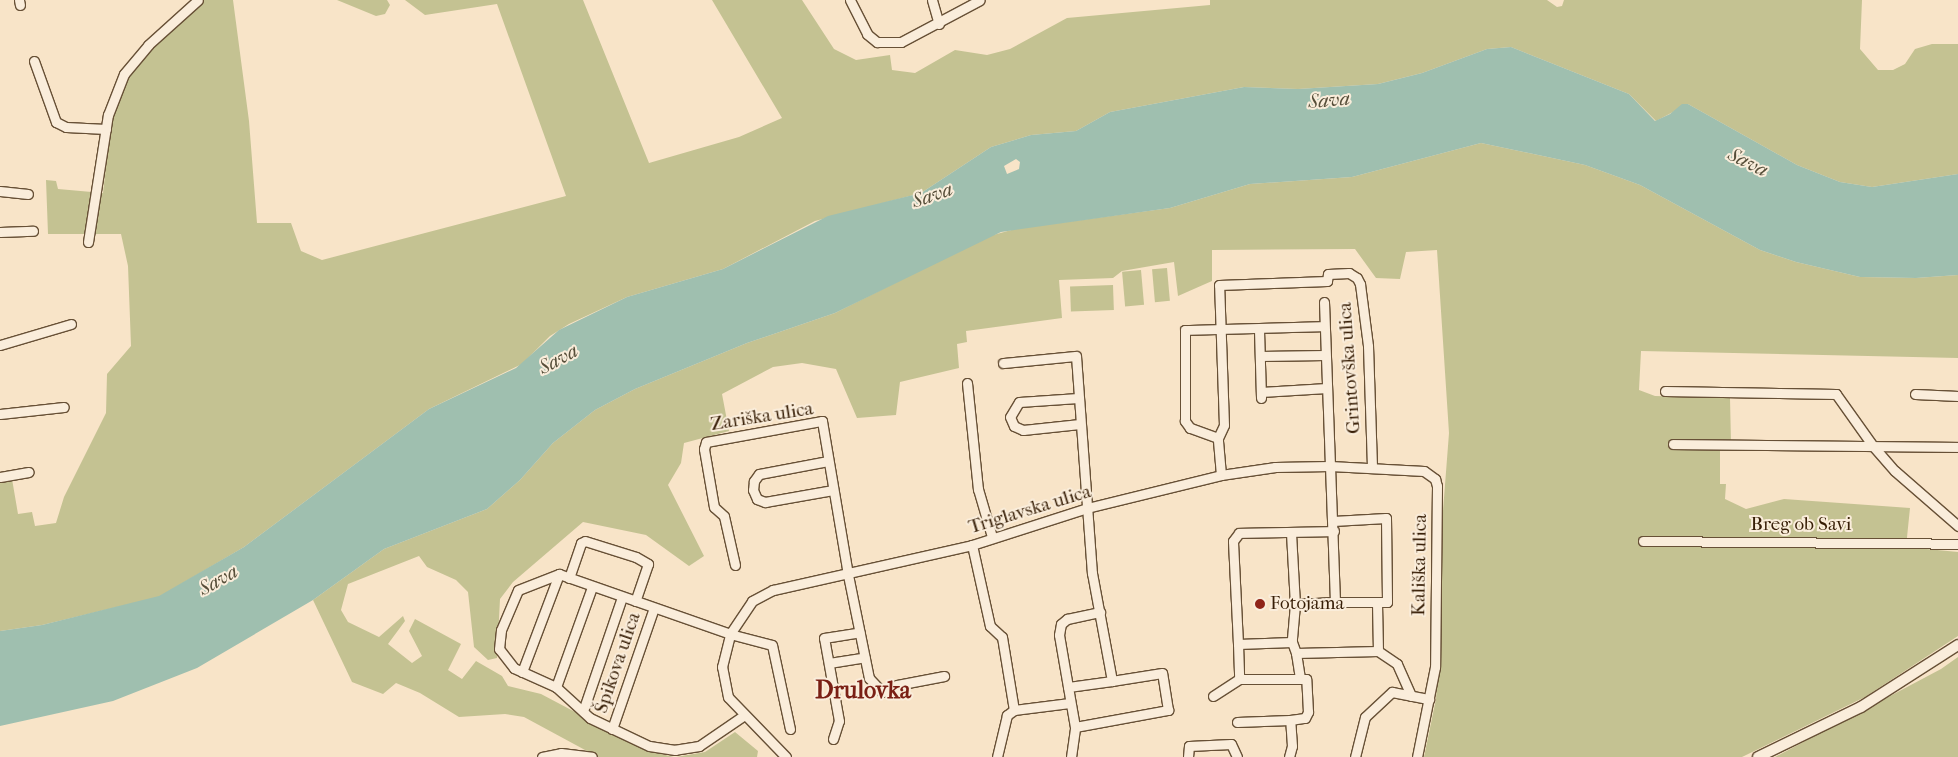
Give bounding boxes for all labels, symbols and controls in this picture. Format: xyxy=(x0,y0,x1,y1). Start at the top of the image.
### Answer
water label: Sava xyxy=(1307,86,1351,114)
water label: Sava xyxy=(1724,142,1772,182)
water label: Sava xyxy=(908,177,956,213)
street label: Grintovška ulica xyxy=(1334,301,1366,435)
water label: Sava xyxy=(534,338,582,380)
street label: Zariška ulica xyxy=(709,398,815,436)
street label: Triglavska ulica xyxy=(966,481,1094,539)
street label: Kališka ulica xyxy=(1408,514,1432,616)
street label: Breg ob Savi xyxy=(1751,514,1851,536)
water label: Sava xyxy=(194,559,242,601)
place label: Fotojama xyxy=(1270,593,1344,615)
marker: Fotojama xyxy=(1254,598,1266,610)
street label: Špikova ulica xyxy=(590,610,646,716)
district label: Drulovka xyxy=(815,677,911,705)

